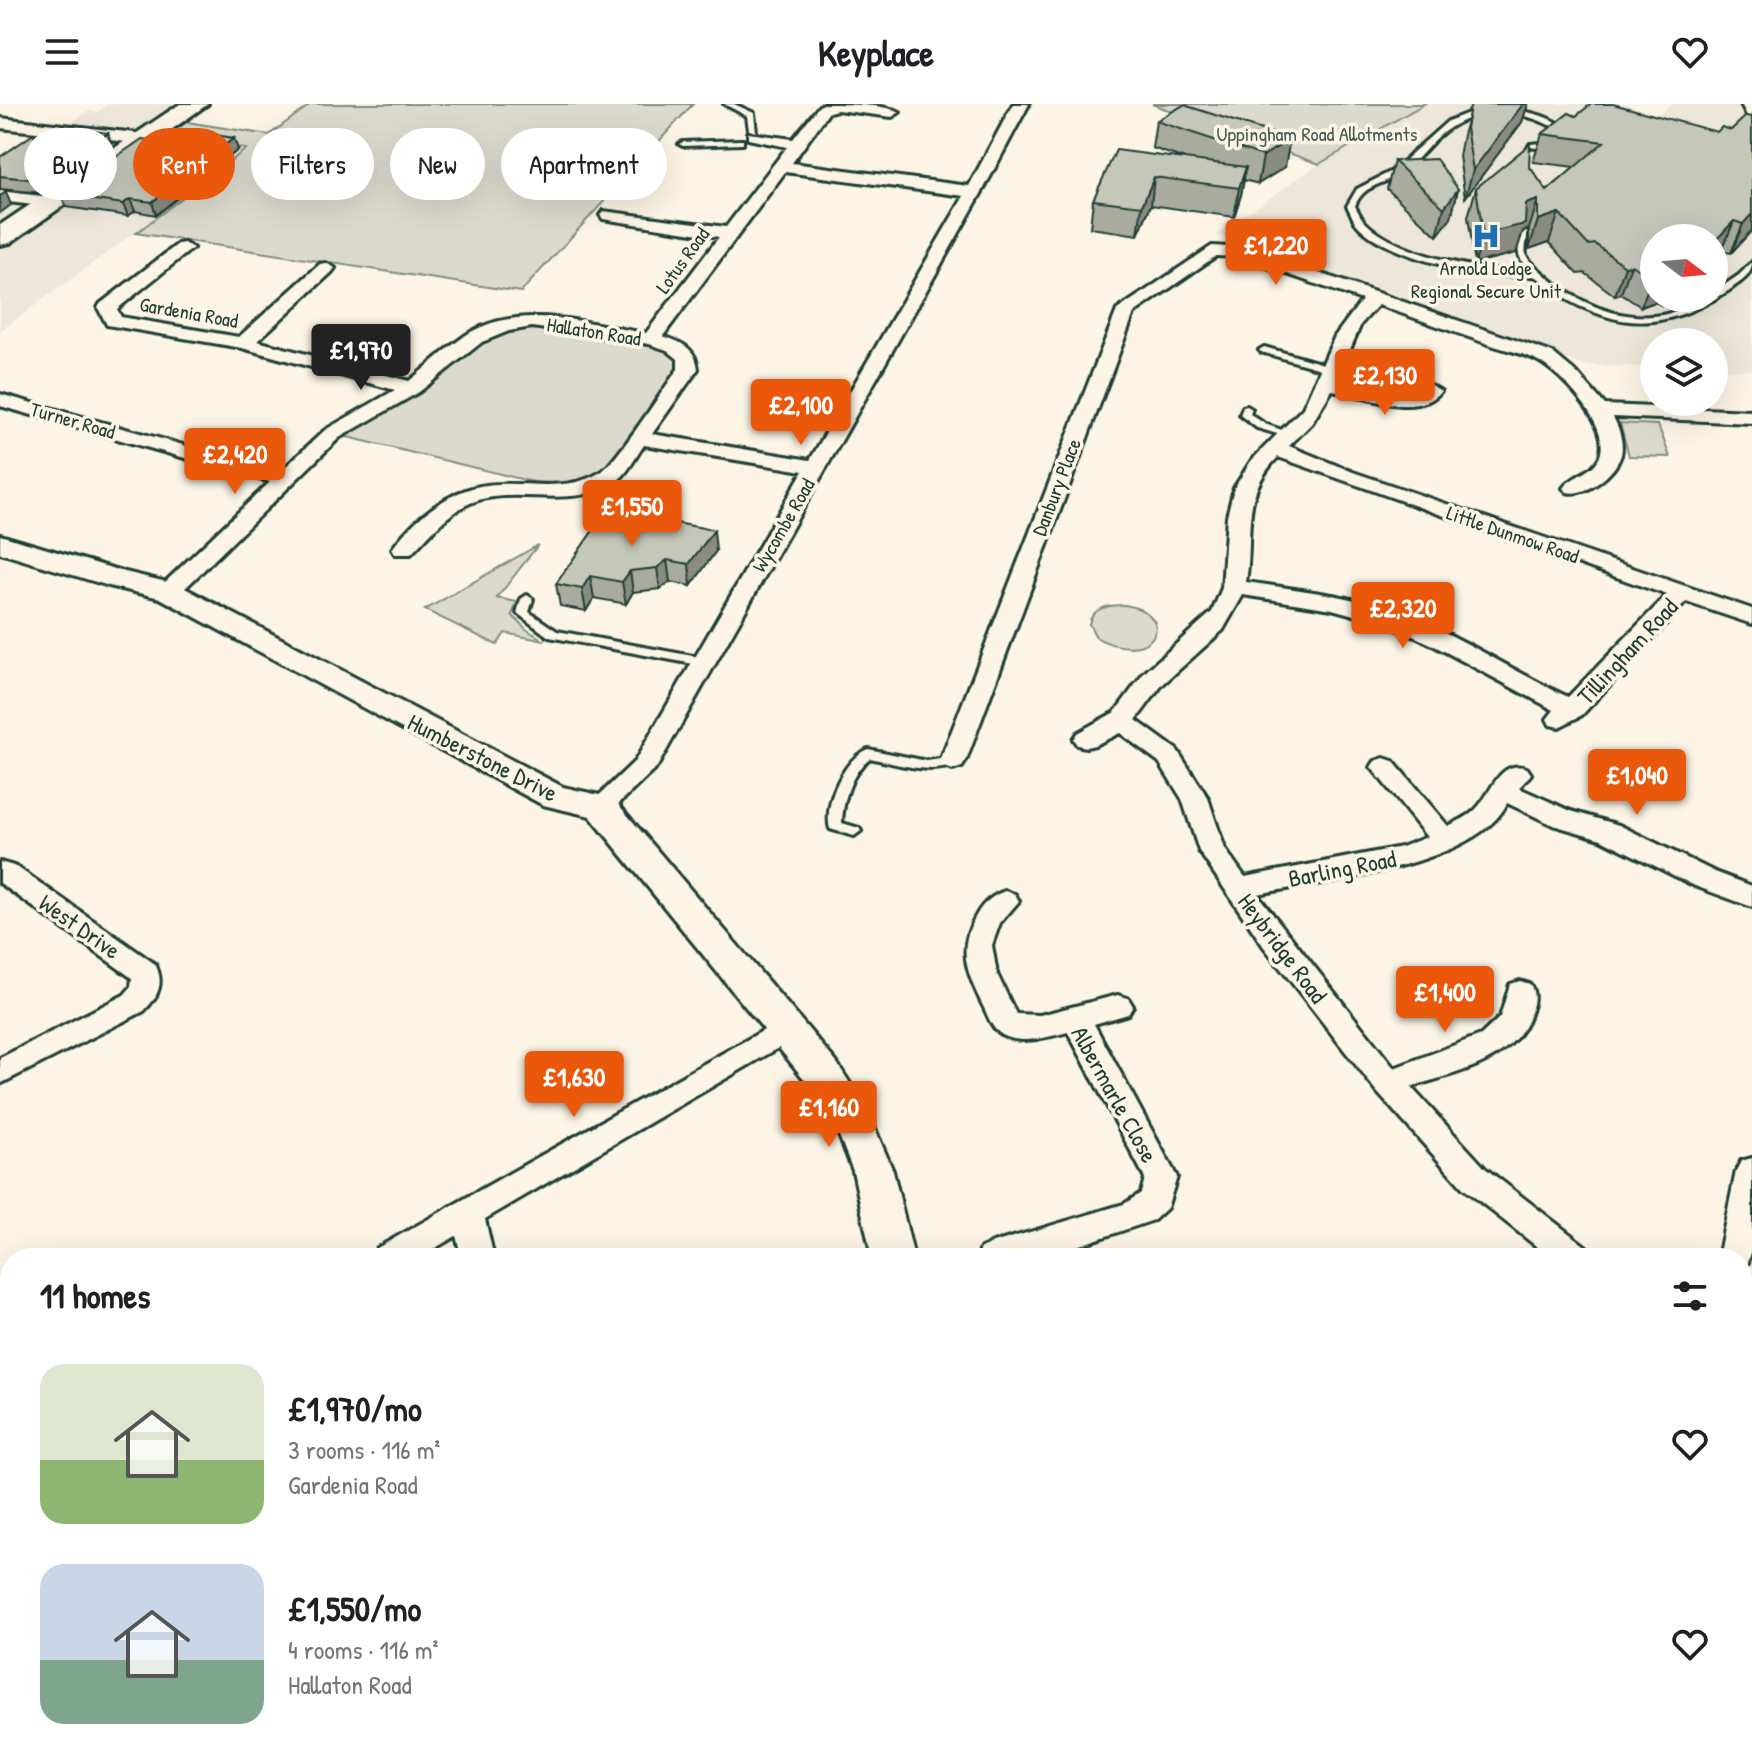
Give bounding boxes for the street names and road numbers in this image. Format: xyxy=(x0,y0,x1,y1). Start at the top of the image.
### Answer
street label: Lotus Road xyxy=(649,221,715,298)
street label: Gardenia Road xyxy=(138,290,241,334)
street label: Hallaton Road xyxy=(545,310,643,352)
street label: Turner Road xyxy=(27,395,119,445)
street label: Danbury Place xyxy=(1025,435,1087,539)
street label: Wycombe Road xyxy=(745,473,821,577)
street label: Little Dunmow Road xyxy=(1443,499,1583,569)
street label: Tillingham Road xyxy=(1569,591,1685,711)
street label: Humberstone Drive xyxy=(403,705,564,809)
street label: Barling Road xyxy=(1285,842,1399,894)
street label: West Drive xyxy=(33,886,127,966)
street label: Heybridge Road xyxy=(1231,887,1335,1009)
street label: Albermarle Close xyxy=(1064,1020,1166,1168)

